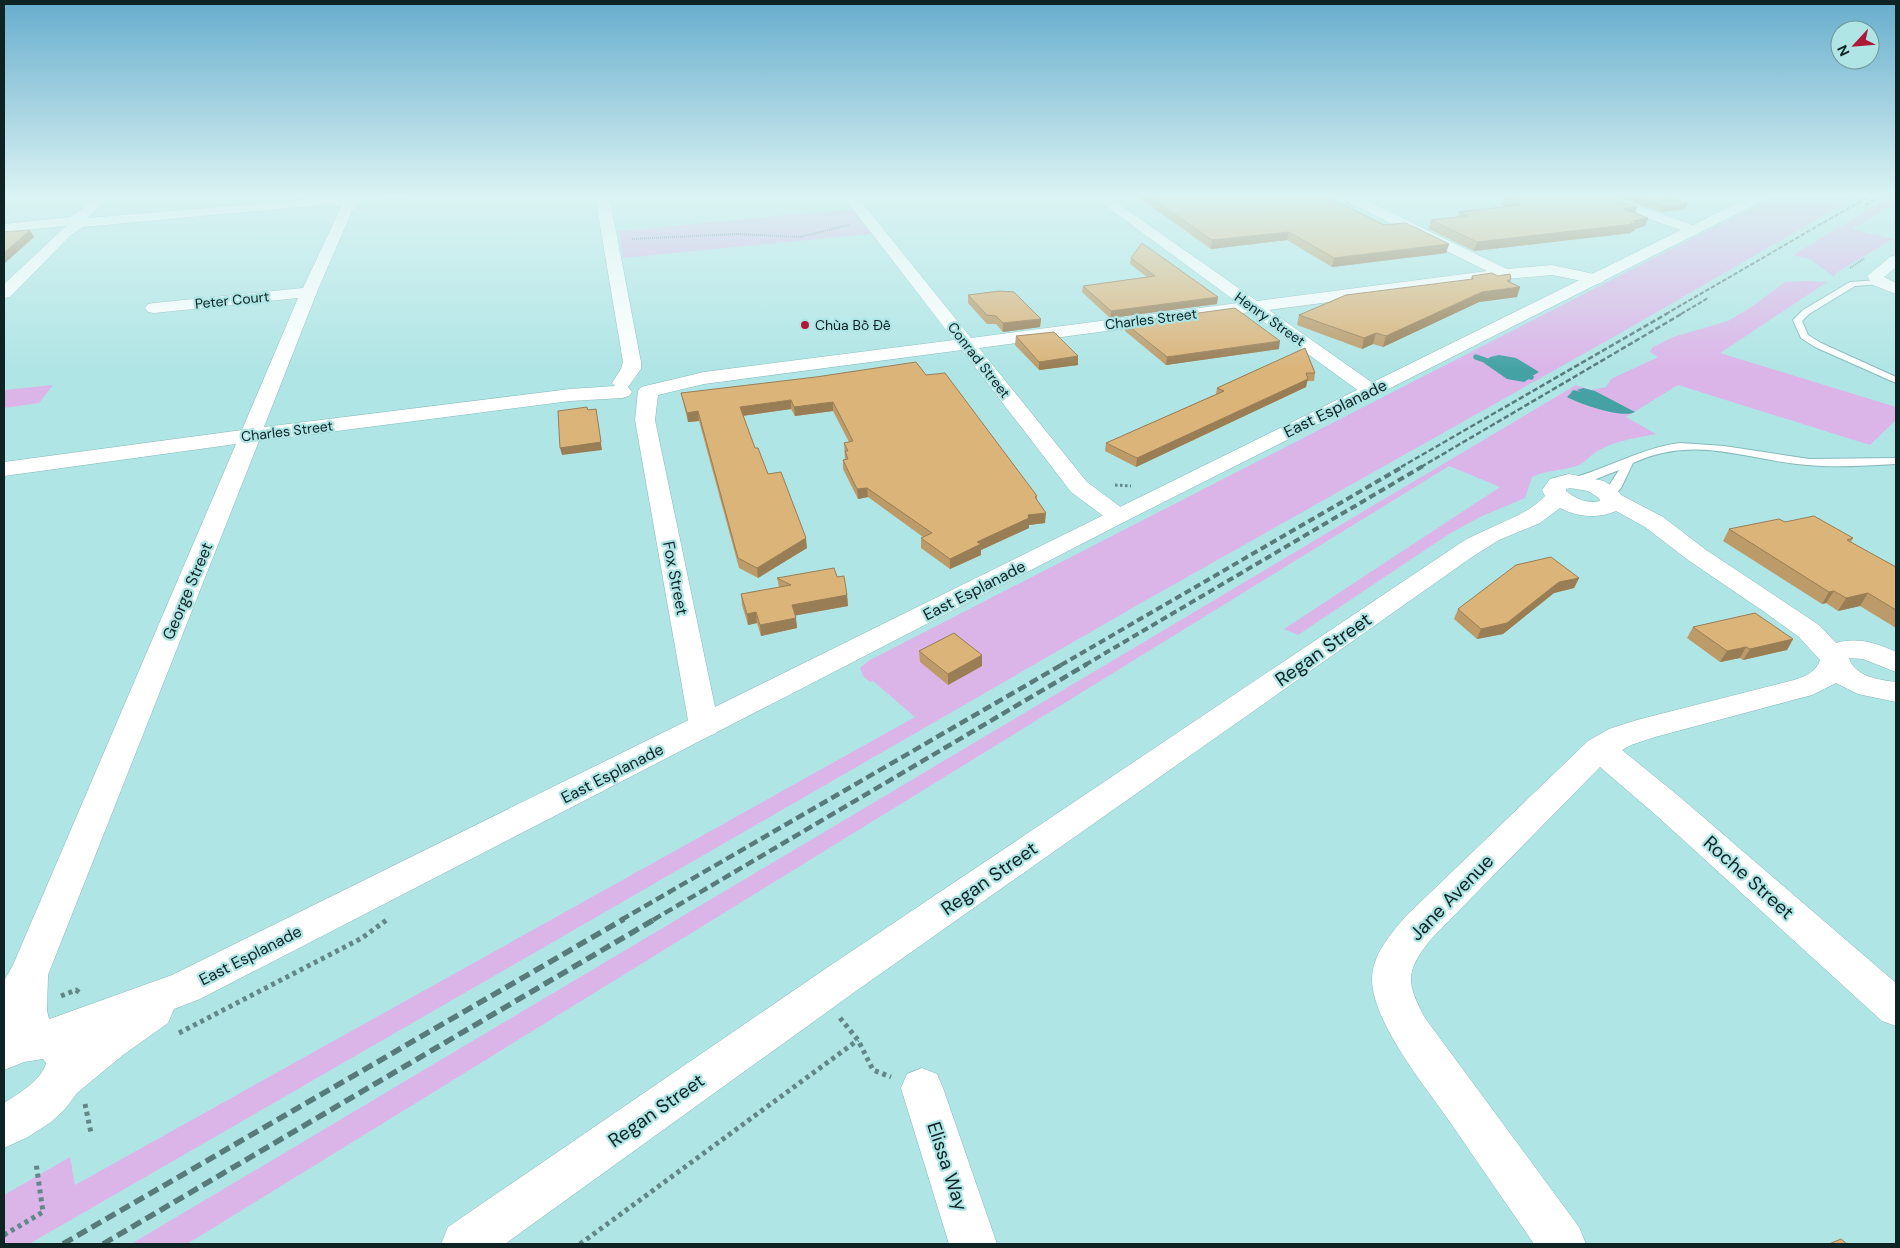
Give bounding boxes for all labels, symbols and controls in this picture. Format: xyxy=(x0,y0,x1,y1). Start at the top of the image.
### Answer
north arrow xyxy=(1830,20,1880,70)
text: N xyxy=(1833,42,1854,59)
street label: Peter Court xyxy=(194,287,270,313)
street label: Henry Street xyxy=(1231,288,1309,350)
street label: Charles Street xyxy=(1104,304,1198,334)
place label: Chùa Bồ Đề xyxy=(815,316,891,334)
street label: Conrad Street xyxy=(944,318,1014,402)
marker: Chùa Bồ Đề xyxy=(799,319,811,331)
street label: East Esplanade xyxy=(1280,374,1390,443)
street label: Charles Street xyxy=(240,416,334,446)
street label: George Street xyxy=(158,539,217,643)
street label: Fox Street xyxy=(658,539,693,617)
street label: East Esplanade xyxy=(919,556,1029,625)
street label: Regan Street xyxy=(1270,607,1376,692)
street label: East Esplanade xyxy=(557,739,667,808)
street label: Roche Street xyxy=(1698,830,1799,925)
street label: Regan Street xyxy=(936,836,1042,921)
street label: Jane Avenue xyxy=(1404,849,1499,946)
street label: East Esplanade xyxy=(195,921,305,990)
street label: Regan Street xyxy=(603,1068,709,1153)
street label: Elissa Way xyxy=(921,1119,974,1214)

